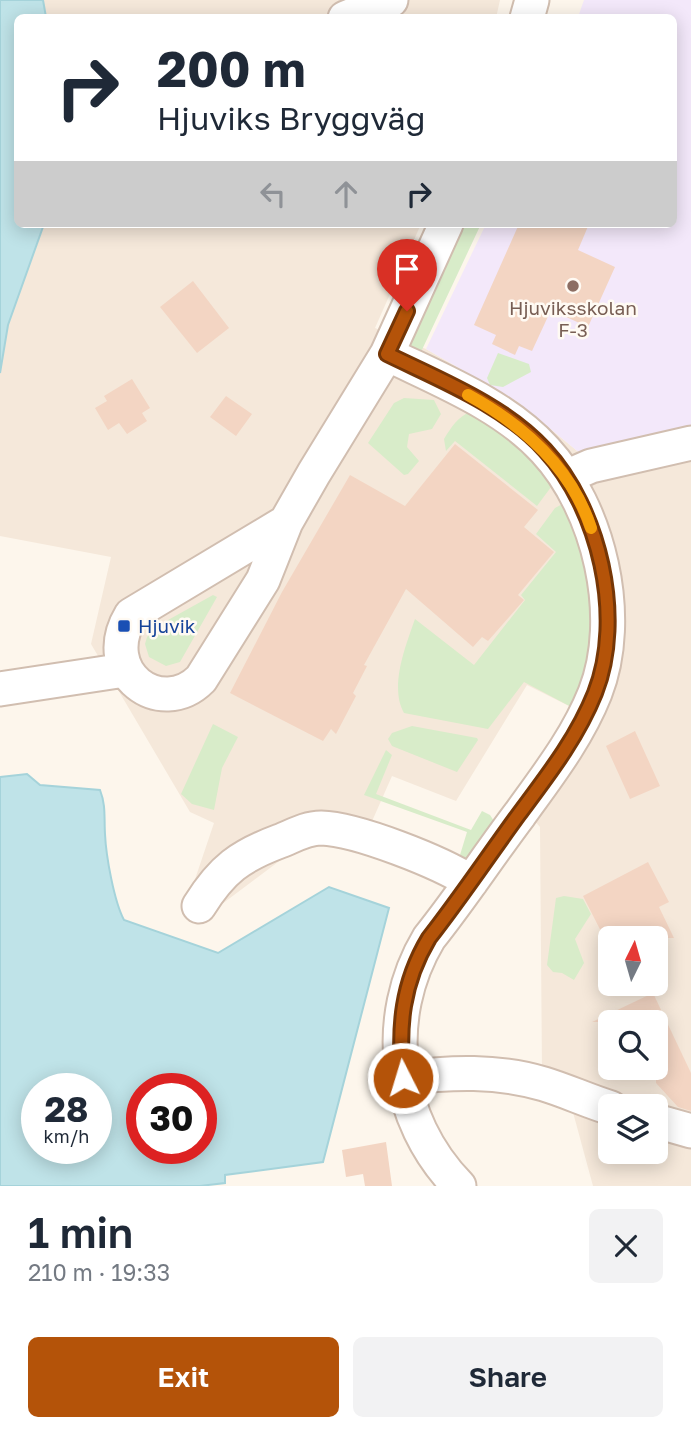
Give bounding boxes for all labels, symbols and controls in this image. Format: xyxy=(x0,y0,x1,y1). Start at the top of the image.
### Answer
text: 200 m xyxy=(157,39,306,98)
icon: right xyxy=(42,42,133,133)
text: Hjuviks Bryggväg xyxy=(157,99,425,137)
icon: left xyxy=(254,175,292,213)
icon: ahead xyxy=(327,175,365,213)
icon: right xyxy=(400,175,438,213)
pin xyxy=(377,239,437,311)
icon: arrive xyxy=(388,250,426,288)
marker: Hjuviksskolan F-3 xyxy=(565,278,581,294)
place label: Hjuviksskolan F-3 xyxy=(509,296,637,341)
place label: Hjuvik xyxy=(138,614,196,637)
marker: Hjuvik xyxy=(116,618,132,634)
north arrow xyxy=(598,926,668,996)
map controls xyxy=(598,926,668,1164)
button: search xyxy=(598,1010,668,1080)
position arrow xyxy=(366,1041,440,1115)
speed limit sign: 30 xyxy=(126,1073,217,1164)
text: 28 xyxy=(45,1088,88,1130)
button: layers xyxy=(598,1094,668,1164)
text: km/h xyxy=(44,1125,89,1147)
text: 1 min xyxy=(28,1207,133,1257)
button: close xyxy=(589,1209,663,1283)
text: 210 m · 19:33 xyxy=(28,1258,170,1286)
button: Exit xyxy=(28,1337,339,1417)
button: Share xyxy=(353,1337,663,1417)

